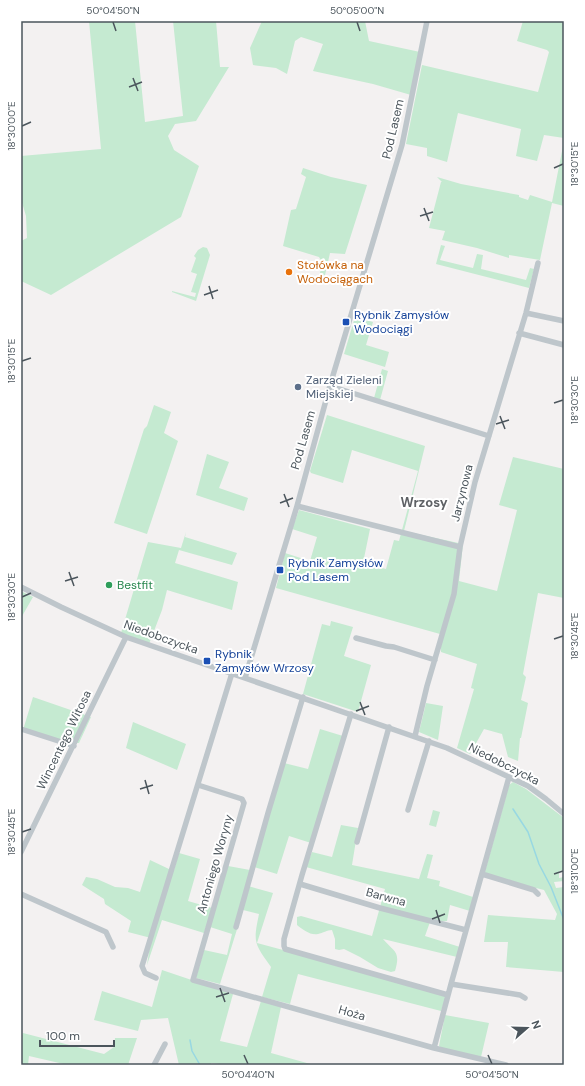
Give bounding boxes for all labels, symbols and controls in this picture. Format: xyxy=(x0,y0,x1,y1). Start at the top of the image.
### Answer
text: 50°04'50"N xyxy=(86,4,140,17)
text: 50°05'00"N xyxy=(330,4,384,17)
street label: Pod Lasem xyxy=(378,98,408,160)
text: 18°30'00"E xyxy=(5,101,18,151)
text: 18°30'15"E xyxy=(568,141,581,186)
place label: Stołówka na Wodociągach xyxy=(297,257,373,287)
marker: Stołówka na Wodociągach xyxy=(284,267,294,277)
place label: Rybnik Zamysłów Wodociągi xyxy=(354,307,449,337)
marker: Rybnik Zamysłów Wodociągi xyxy=(341,317,351,327)
text: 18°30'15"E xyxy=(5,338,18,383)
place label: Zarząd Zieleni Miejskiej xyxy=(306,372,382,402)
text: 18°30'30"E xyxy=(568,376,581,424)
marker: Zarząd Zieleni Miejskiej xyxy=(293,382,303,392)
street label: Pod Lasem xyxy=(287,409,319,471)
street label: Jarzynowa xyxy=(447,463,477,523)
district label: Wrzosy xyxy=(400,494,448,511)
place label: Rybnik Zamysłów Pod Lasem xyxy=(288,555,383,585)
marker: Rybnik Zamysłów Pod Lasem xyxy=(275,565,285,575)
text: 18°30'30"E xyxy=(5,573,18,621)
place label: Bestfit xyxy=(117,577,153,593)
marker: Bestfit xyxy=(104,580,114,590)
text: 18°30'45"E xyxy=(568,612,581,660)
street label: Niedobczycka xyxy=(122,616,200,658)
place label: Rybnik Zamysłów Wrzosy xyxy=(215,646,314,676)
marker: Rybnik Zamysłów Wrzosy xyxy=(202,656,212,666)
street label: Wincentego Witosa xyxy=(33,688,95,792)
street label: Niedobczycka xyxy=(466,739,542,789)
text: 18°30'45"E xyxy=(5,808,18,856)
street label: Antoniego Woryny xyxy=(193,812,237,915)
text: 18°31'00"E xyxy=(568,848,581,894)
street label: Barwna xyxy=(364,884,408,910)
street label: Hoża xyxy=(337,1002,367,1024)
north arrow xyxy=(507,1008,547,1048)
text: N xyxy=(528,1018,544,1031)
scale bar xyxy=(40,1022,114,1048)
text: 100 m xyxy=(46,1028,80,1044)
text: 50°04'40"N xyxy=(221,1068,275,1081)
text: 50°04'50"N xyxy=(465,1068,519,1081)

